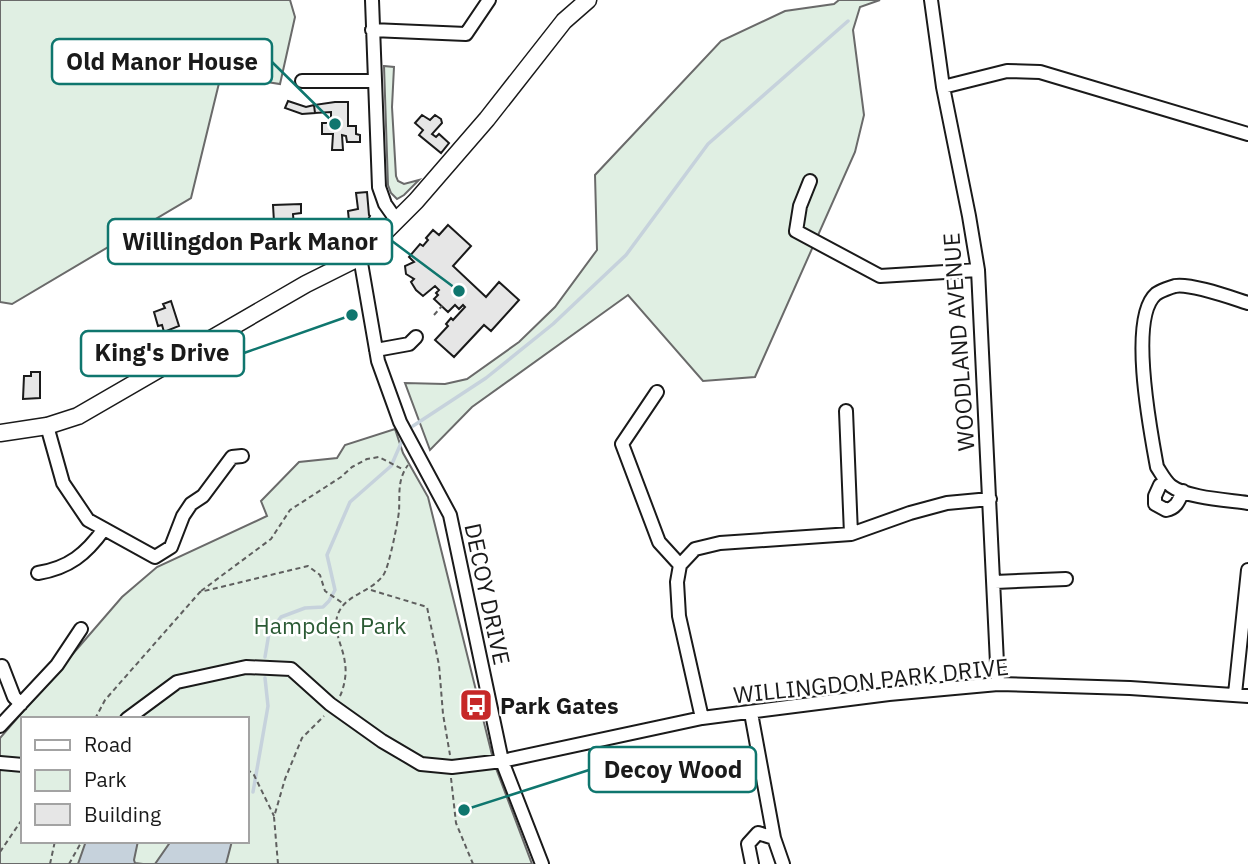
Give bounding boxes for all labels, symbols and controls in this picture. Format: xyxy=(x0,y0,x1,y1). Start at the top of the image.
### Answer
callout: Old Manor House xyxy=(52,39,272,84)
text: Old Manor House xyxy=(66,45,258,77)
callout: Willingdon Park Manor xyxy=(108,219,392,264)
text: Willingdon Park Manor xyxy=(122,225,378,257)
street label: WOODLAND AVENUE xyxy=(935,232,981,452)
callout: King's Drive xyxy=(81,331,244,376)
text: King's Drive xyxy=(95,336,229,368)
street label: DECOY DRIVE xyxy=(458,520,518,668)
park label: Hampden Park xyxy=(254,610,406,640)
street label: WILLINGDON PARK DRIVE xyxy=(732,651,1010,709)
bus stop icon: Park Gates xyxy=(457,686,495,724)
place label: Park Gates xyxy=(500,690,619,720)
legend xyxy=(21,717,248,843)
text: Road xyxy=(84,730,132,758)
callout: Decoy Wood xyxy=(589,747,756,792)
text: Decoy Wood xyxy=(604,753,742,785)
text: Park xyxy=(84,765,127,793)
text: Building xyxy=(84,800,161,828)

